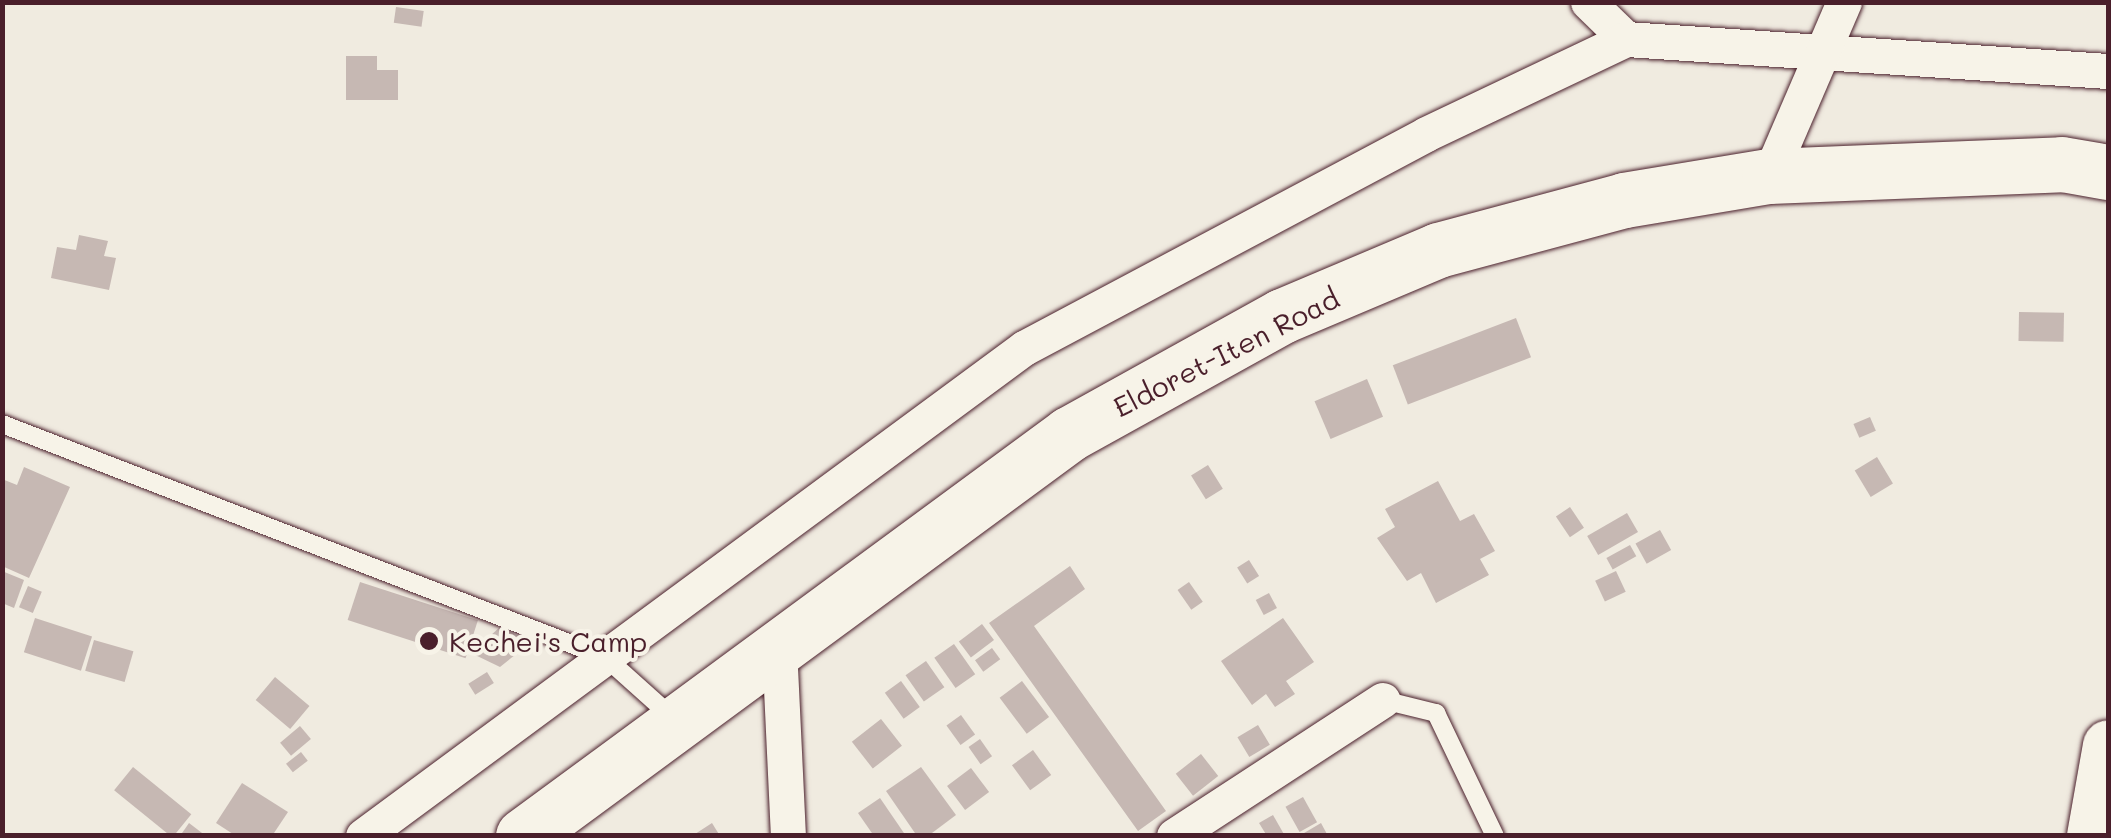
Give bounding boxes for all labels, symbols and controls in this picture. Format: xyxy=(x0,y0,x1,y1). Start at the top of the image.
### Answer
street label: Eldoret-Iten Road xyxy=(1107,280,1345,424)
place label: Kechei's Camp xyxy=(449,624,647,658)
marker: Kechei's Camp xyxy=(418,630,440,652)

